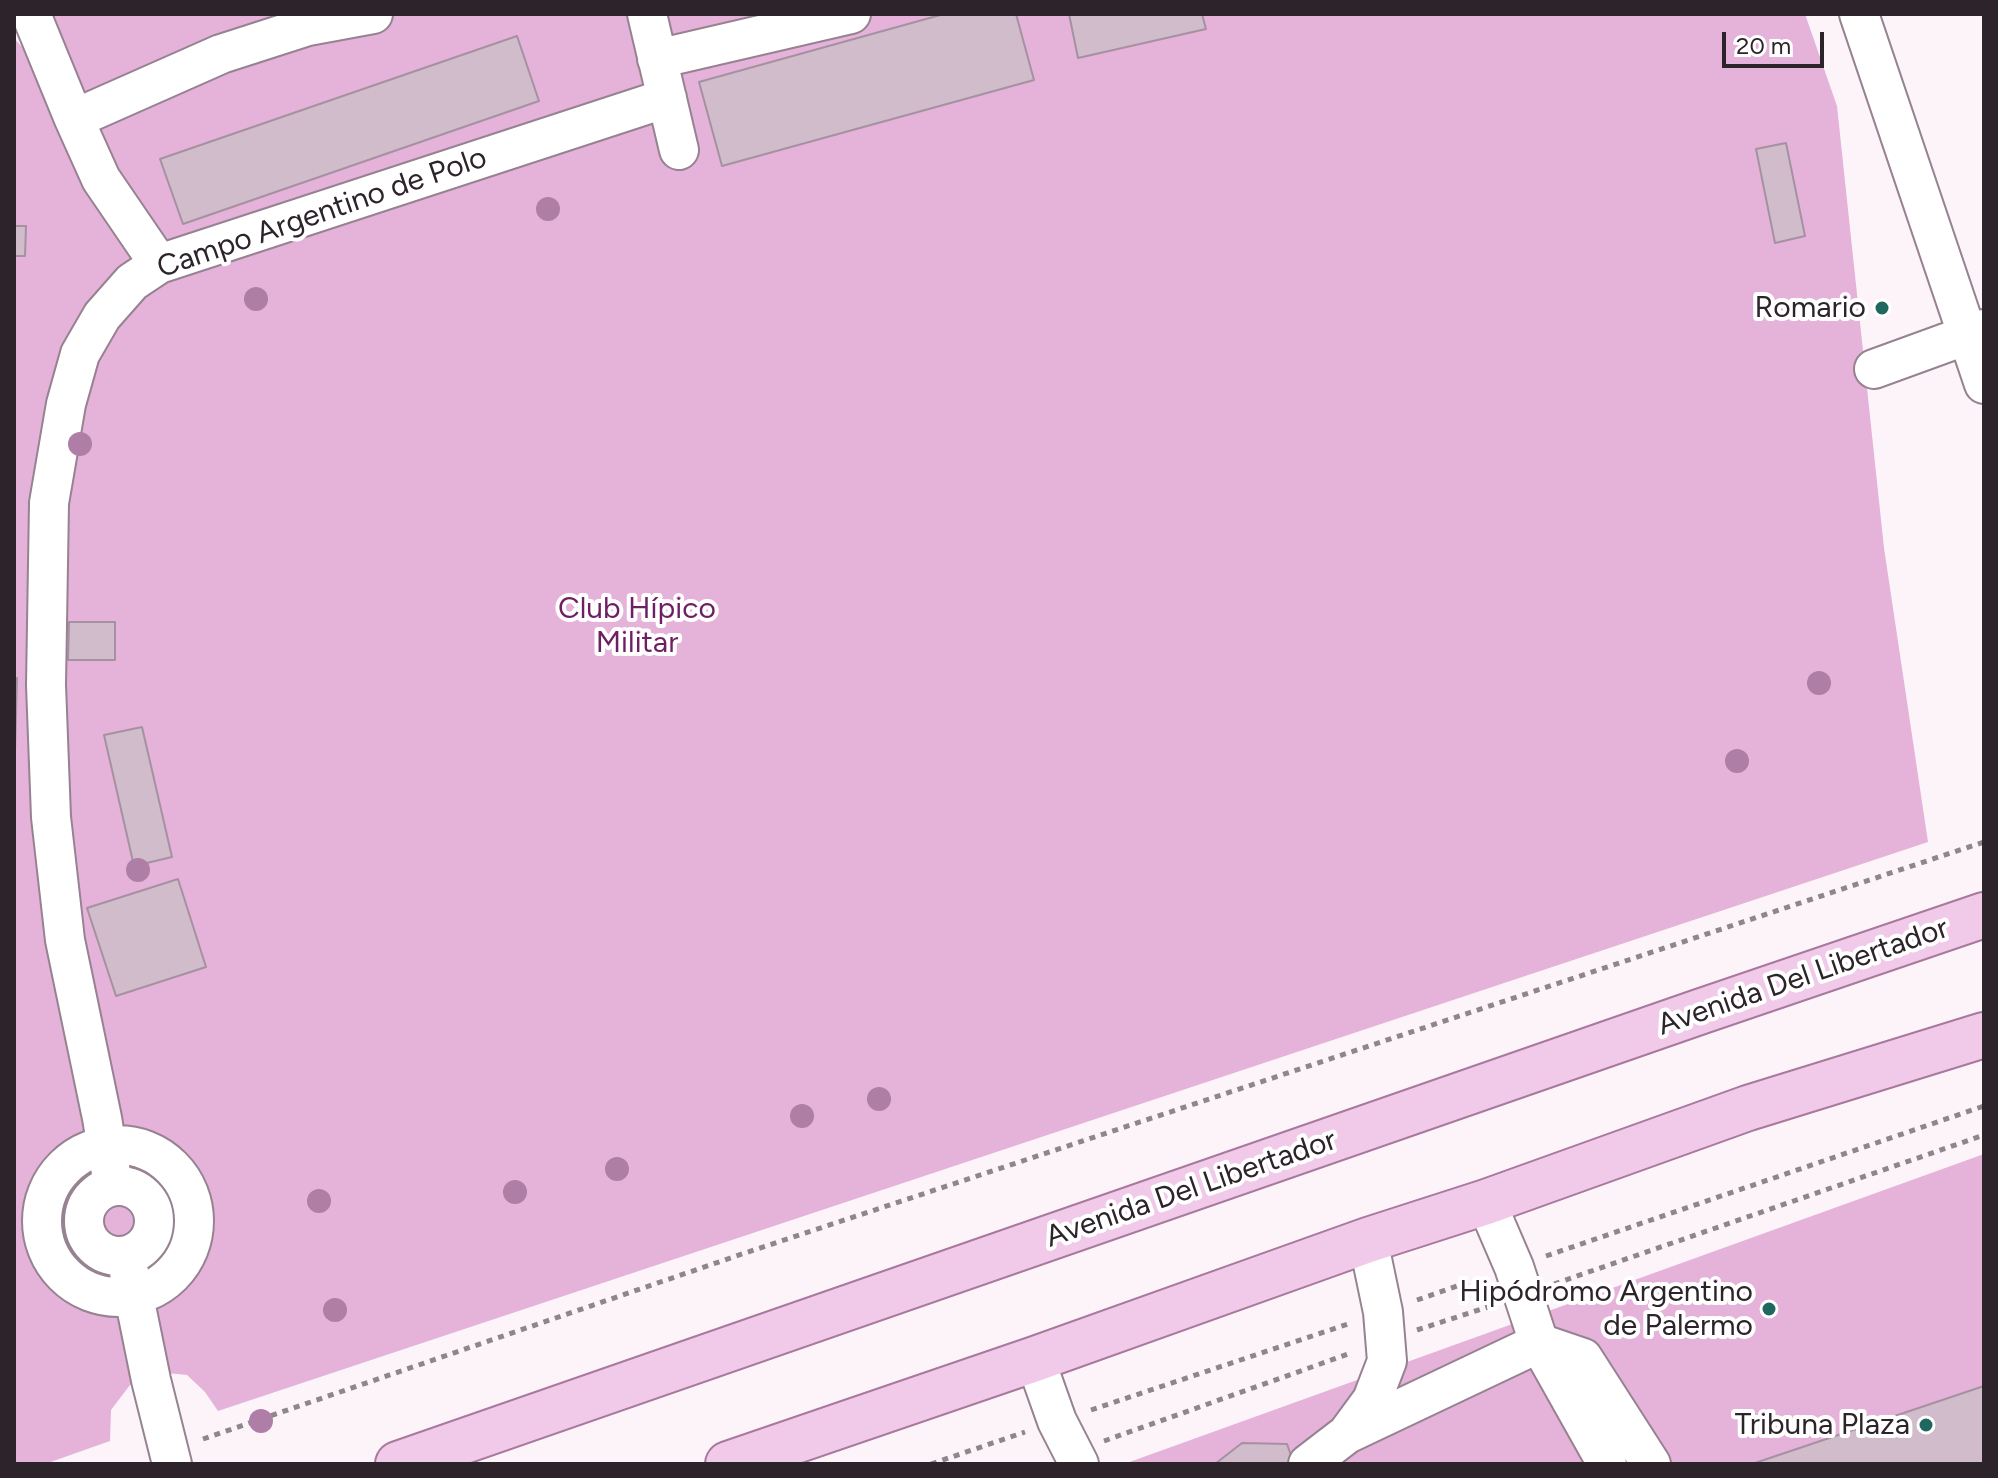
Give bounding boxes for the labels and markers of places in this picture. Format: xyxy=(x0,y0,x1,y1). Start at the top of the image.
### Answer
place label: Romario xyxy=(1754,290,1866,326)
marker: Romario xyxy=(1873,299,1891,317)
place label: Hipódromo Argentino de Palermo xyxy=(1459,1274,1753,1344)
marker: Hipódromo Argentino de Palermo xyxy=(1760,1300,1778,1318)
place label: Tribuna Plaza xyxy=(1735,1407,1910,1443)
marker: Tribuna Plaza xyxy=(1917,1416,1935,1434)

